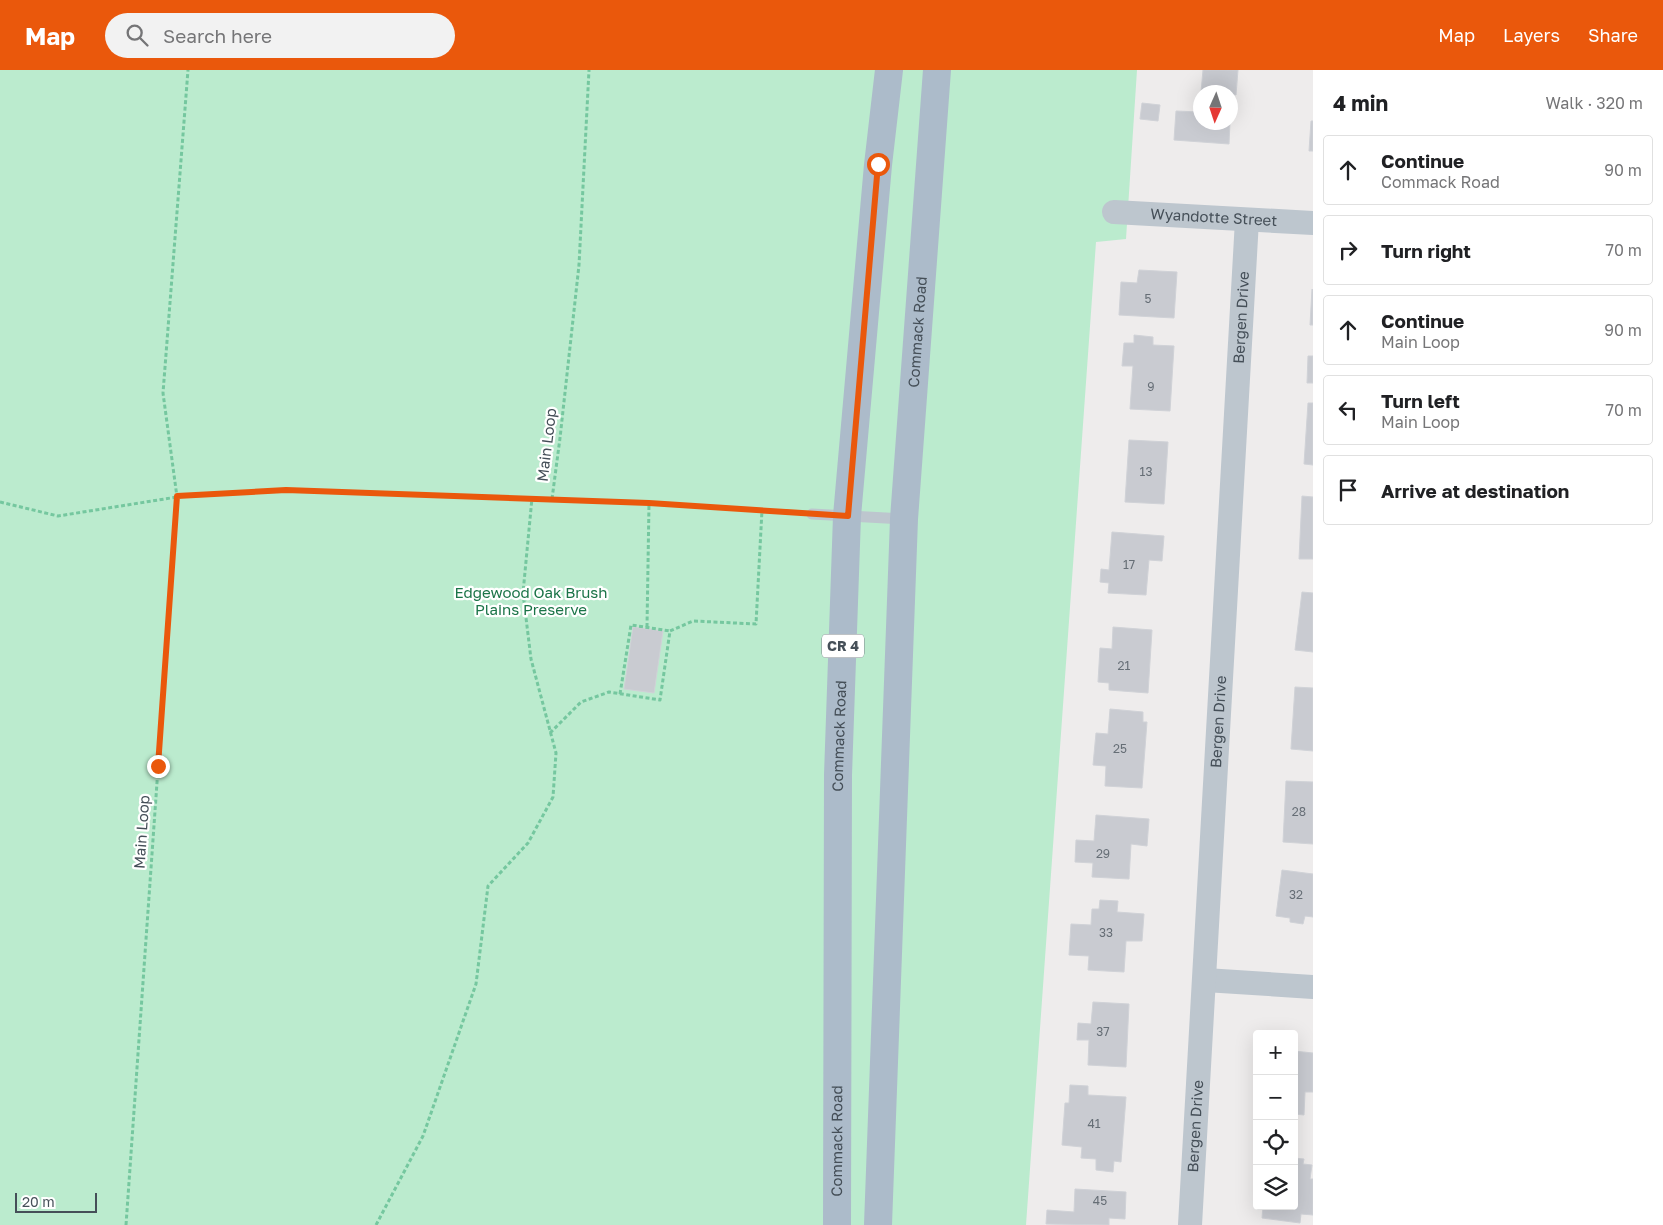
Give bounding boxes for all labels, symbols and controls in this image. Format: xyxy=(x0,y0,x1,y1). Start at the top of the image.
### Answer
search box xyxy=(105,13,455,58)
text: Map xyxy=(25,21,75,50)
icon: search xyxy=(123,21,151,49)
text: Search here xyxy=(163,24,272,47)
text: Map xyxy=(1438,24,1475,46)
text: Layers xyxy=(1503,24,1560,46)
text: Share xyxy=(1588,24,1638,46)
north arrow xyxy=(1193,85,1238,130)
text: 4 min xyxy=(1333,90,1388,116)
text: Walk · 320 m xyxy=(1546,93,1643,113)
text: Continue xyxy=(1381,149,1464,172)
route start xyxy=(867,153,890,176)
icon: ahead xyxy=(1334,156,1362,184)
text: 90 m xyxy=(1604,160,1642,180)
text: Commack Road xyxy=(1381,172,1500,192)
street label: Wyandotte Street xyxy=(1150,204,1278,229)
icon: right xyxy=(1334,236,1362,264)
text: Turn right xyxy=(1381,239,1471,262)
text: 70 m xyxy=(1605,240,1642,260)
street label: Bergen Drive xyxy=(1229,270,1252,364)
street label: Commack Road xyxy=(904,276,930,388)
house number: 5 xyxy=(1145,291,1152,306)
text: Continue xyxy=(1381,309,1464,332)
icon: ahead xyxy=(1334,316,1362,344)
text: 90 m xyxy=(1604,320,1642,340)
text: Main Loop xyxy=(1381,332,1460,352)
house number: 9 xyxy=(1147,379,1155,394)
text: Turn left xyxy=(1381,389,1460,412)
icon: left xyxy=(1334,396,1362,424)
text: 70 m xyxy=(1605,400,1642,420)
street label: Main Loop xyxy=(533,407,559,483)
text: Main Loop xyxy=(1381,412,1460,432)
house number: 13 xyxy=(1140,464,1152,479)
icon: arrive xyxy=(1334,476,1362,504)
text: Arrive at destination xyxy=(1381,479,1569,502)
house number: 17 xyxy=(1123,557,1135,572)
park label: Edgewood Oak Brush Plains Preserve xyxy=(455,583,607,618)
road number: CR 4 xyxy=(822,634,864,658)
house number: 21 xyxy=(1118,658,1131,673)
street label: Bergen Drive xyxy=(1206,675,1229,768)
street label: Commack Road xyxy=(828,680,849,792)
house number: 25 xyxy=(1113,741,1127,756)
route end xyxy=(147,755,170,778)
street label: Main Loop xyxy=(129,794,153,869)
house number: 28 xyxy=(1292,804,1306,819)
house number: 29 xyxy=(1096,846,1110,861)
house number: 32 xyxy=(1289,887,1303,902)
house number: 33 xyxy=(1099,925,1113,940)
house number: 37 xyxy=(1096,1024,1110,1039)
map controls xyxy=(1253,1030,1298,1210)
button: + xyxy=(1253,1030,1298,1075)
button: − xyxy=(1253,1075,1298,1120)
street label: Bergen Drive xyxy=(1183,1079,1206,1173)
street label: Commack Road xyxy=(827,1085,845,1197)
house number: 41 xyxy=(1087,1116,1101,1131)
button: locate xyxy=(1253,1120,1298,1165)
button: layers xyxy=(1253,1165,1298,1210)
scale bar xyxy=(15,1190,98,1213)
text: 20 m xyxy=(22,1193,55,1210)
house number: 45 xyxy=(1093,1193,1107,1208)

